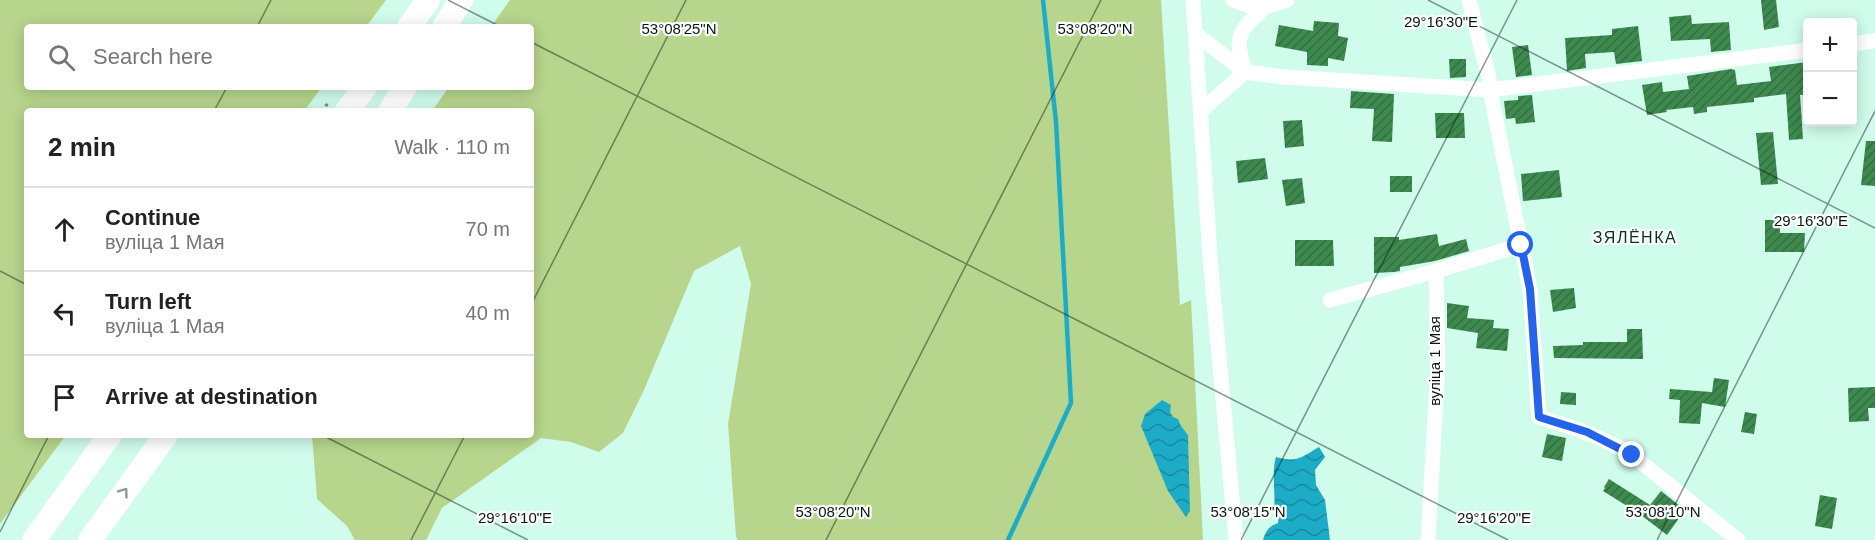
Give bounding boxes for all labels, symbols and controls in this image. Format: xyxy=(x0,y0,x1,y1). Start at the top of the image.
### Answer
text: 29°16'30"E xyxy=(1404,13,1478,30)
map controls xyxy=(1803,18,1857,126)
button: + xyxy=(1803,18,1857,72)
text: 53°08'25"N xyxy=(641,20,717,37)
text: 53°08'20"N xyxy=(1057,20,1133,37)
search box xyxy=(24,24,534,90)
icon: search xyxy=(45,41,78,74)
text: Search here xyxy=(93,44,213,69)
button: − xyxy=(1803,72,1857,126)
text: 2 min xyxy=(48,132,116,162)
text: Walk · 110 m xyxy=(394,136,510,158)
text: Continue xyxy=(105,205,200,230)
text: 29°16'30"E xyxy=(1774,212,1848,229)
icon: ahead xyxy=(48,213,81,246)
text: 70 m xyxy=(466,218,510,240)
district label: ЗЯЛЁНКА xyxy=(1593,229,1677,246)
text: вуліца 1 Мая xyxy=(105,231,225,253)
route start xyxy=(1507,231,1533,257)
text: Turn left xyxy=(105,289,191,314)
icon: left xyxy=(48,297,81,330)
text: 40 m xyxy=(466,302,510,324)
text: вуліца 1 Мая xyxy=(105,315,225,337)
street label: вуліца 1 Мая xyxy=(1426,316,1443,406)
icon: arrive xyxy=(48,381,81,414)
text: Arrive at destination xyxy=(105,384,318,409)
route end xyxy=(1618,441,1644,467)
one-way arrow xyxy=(117,488,128,499)
text: 53°08'20"N xyxy=(795,503,871,520)
text: 53°08'15"N xyxy=(1210,503,1286,520)
text: 53°08'10"N xyxy=(1625,503,1701,520)
text: 29°16'10"E xyxy=(478,509,552,526)
text: 29°16'20"E xyxy=(1457,509,1531,526)

